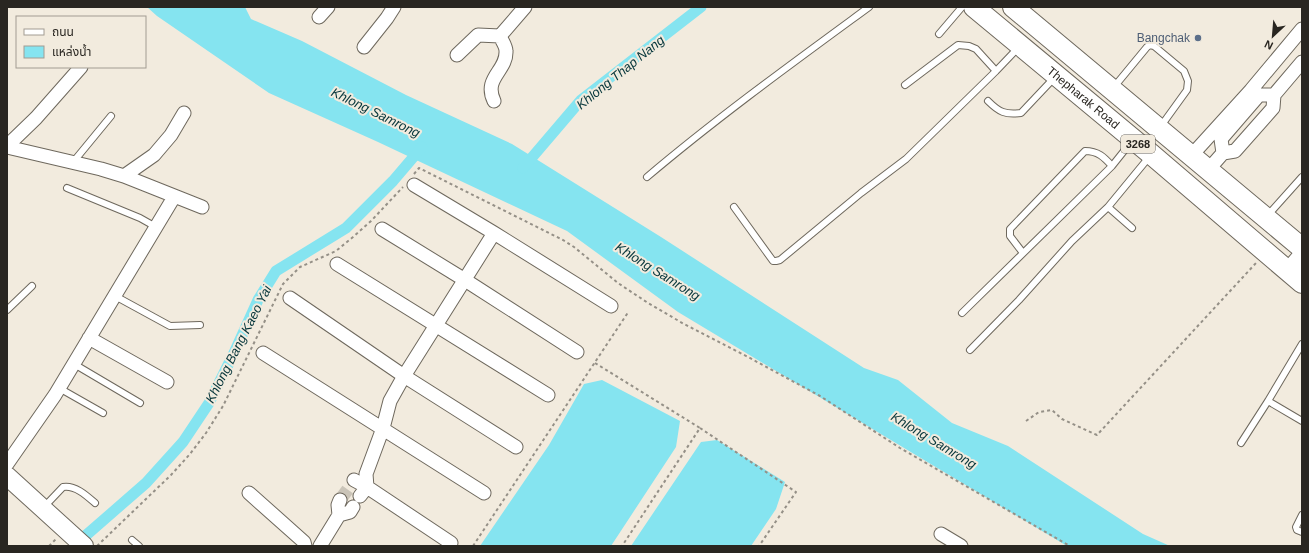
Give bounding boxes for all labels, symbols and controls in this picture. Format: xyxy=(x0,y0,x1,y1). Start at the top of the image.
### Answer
legend xyxy=(16,16,146,68)
north arrow xyxy=(1253,16,1293,56)
text: ถนน xyxy=(52,25,74,39)
place label: Bangchak xyxy=(1137,31,1191,45)
water label: Khlong Thap Nang xyxy=(573,32,668,112)
marker: Bangchak xyxy=(1193,33,1203,43)
text: N xyxy=(1262,38,1275,52)
text: แหล่งน้ำ xyxy=(52,43,91,59)
street label: Thepharak Road xyxy=(1044,64,1122,132)
water label: Khlong Samrong xyxy=(329,84,423,141)
road number: 3268 xyxy=(1121,135,1155,153)
water label: Khlong Samrong xyxy=(613,239,703,304)
water label: Khlong Bang Kaeo Yai xyxy=(202,282,275,405)
water label: Khlong Samrong xyxy=(888,409,980,472)

